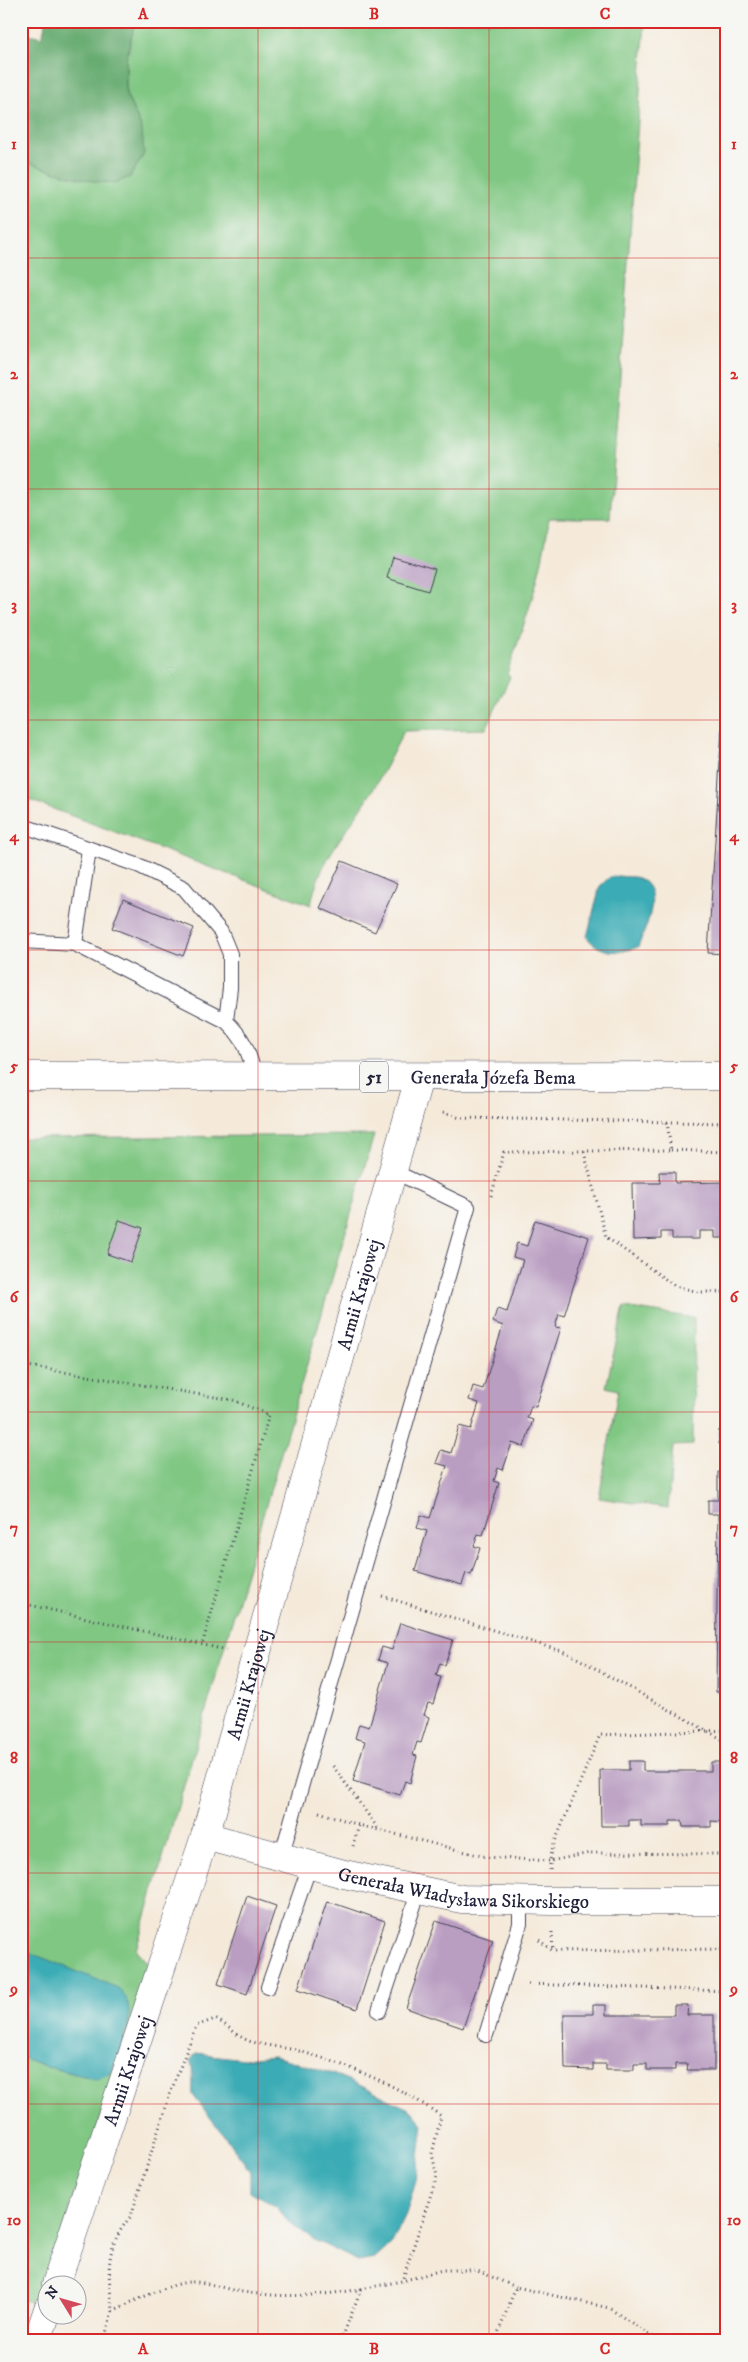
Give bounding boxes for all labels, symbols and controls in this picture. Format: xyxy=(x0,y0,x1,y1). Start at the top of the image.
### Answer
text: A xyxy=(137,4,149,24)
text: B xyxy=(369,4,379,24)
text: C xyxy=(600,4,610,24)
text: 1 xyxy=(11,134,17,154)
text: 1 xyxy=(731,134,737,154)
text: 2 xyxy=(10,364,19,384)
text: 2 xyxy=(730,364,739,384)
text: 3 xyxy=(11,595,17,615)
text: 3 xyxy=(731,595,737,615)
text: 4 xyxy=(8,826,19,846)
text: 4 xyxy=(728,826,739,846)
text: 5 xyxy=(9,1056,18,1076)
text: 5 xyxy=(729,1056,738,1076)
road number: 51 xyxy=(360,1062,388,1092)
street label: Generała Józefa Bema xyxy=(410,1066,576,1090)
street label: Armii Krajowej xyxy=(333,1237,386,1353)
text: 6 xyxy=(10,1287,20,1307)
text: 6 xyxy=(730,1287,740,1307)
text: 7 xyxy=(10,1518,18,1538)
text: 7 xyxy=(730,1518,738,1538)
street label: Armii Krajowej xyxy=(223,1626,276,1743)
text: 8 xyxy=(10,1748,18,1768)
text: 8 xyxy=(730,1748,738,1768)
street label: Generała Władysława Sikorskiego xyxy=(336,1863,589,1914)
text: 9 xyxy=(9,1979,18,1999)
text: 9 xyxy=(729,1979,738,1999)
street label: Armii Krajowej xyxy=(99,2013,157,2129)
text: 10 xyxy=(7,2210,22,2230)
text: 10 xyxy=(727,2210,742,2230)
north arrow xyxy=(38,2274,88,2324)
text: N xyxy=(42,2282,63,2303)
text: A xyxy=(137,2339,149,2359)
text: B xyxy=(369,2339,379,2359)
text: C xyxy=(600,2339,610,2359)

